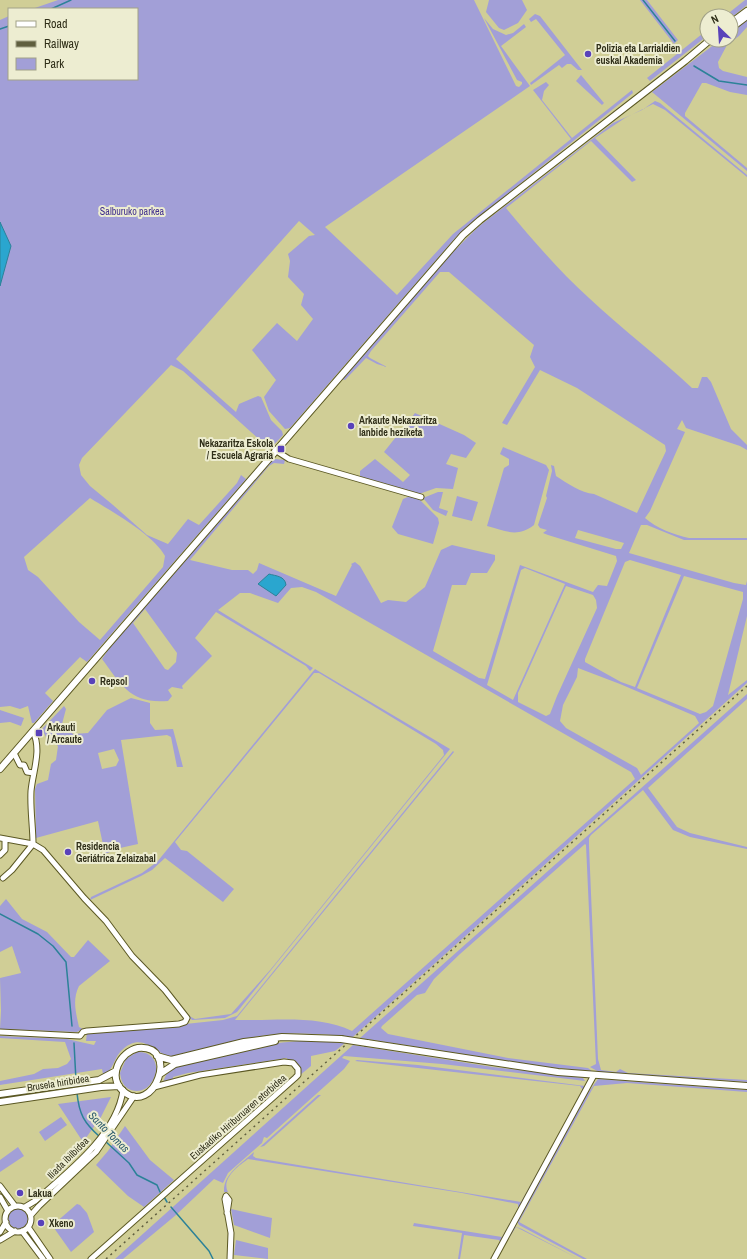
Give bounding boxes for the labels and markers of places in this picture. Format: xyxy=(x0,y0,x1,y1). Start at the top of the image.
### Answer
place label: Polizia eta Larrialdien euskal Akademia xyxy=(596,42,680,67)
marker: Polizia eta Larrialdien euskal Akademia xyxy=(583,49,593,59)
place label: Arkaute Nekazaritza lanbide heziketa xyxy=(359,414,437,439)
marker: Arkaute Nekazaritza lanbide heziketa xyxy=(346,421,356,431)
place label: Nekazaritza Eskola / Escuela Agraria xyxy=(199,437,273,462)
marker: Nekazaritza Eskola / Escuela Agraria xyxy=(276,444,286,454)
place label: Repsol xyxy=(100,675,127,688)
marker: Repsol xyxy=(87,676,97,686)
place label: Arkauti / Arcaute xyxy=(47,721,82,746)
marker: Arkauti / Arcaute xyxy=(34,728,44,738)
place label: Residencia Geriátrica Zelaizabal xyxy=(76,840,156,865)
marker: Residencia Geriátrica Zelaizabal xyxy=(63,847,73,857)
place label: Lakua xyxy=(28,1187,52,1200)
marker: Lakua xyxy=(15,1188,25,1198)
place label: Xkeno xyxy=(49,1217,74,1230)
marker: Xkeno xyxy=(36,1218,46,1228)

